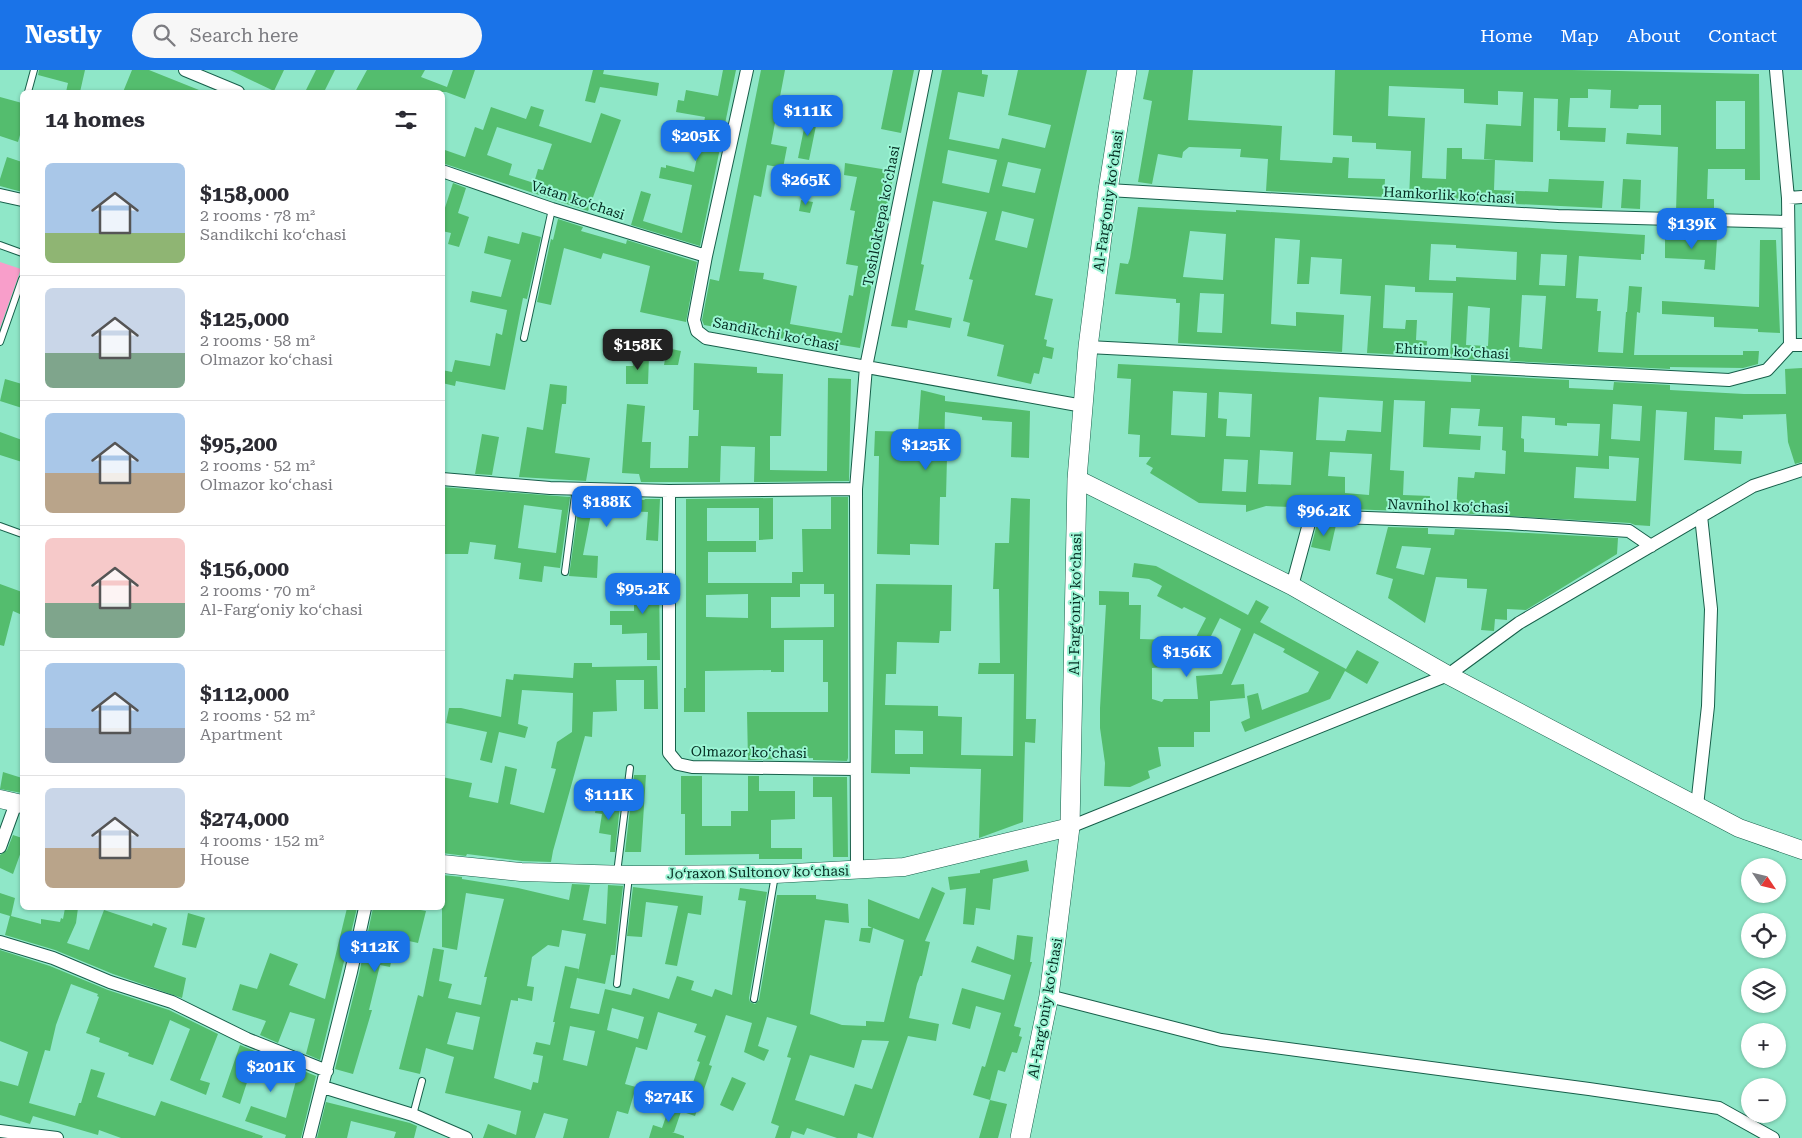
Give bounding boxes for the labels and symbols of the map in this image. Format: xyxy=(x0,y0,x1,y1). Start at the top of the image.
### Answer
pin: $111K xyxy=(773,94,843,137)
pin: $205K xyxy=(661,119,731,162)
street label: Al-Fargʻoniy koʻchasi xyxy=(1090,129,1126,273)
street label: Toshloktepa koʻchasi xyxy=(859,144,903,288)
pin: $265K xyxy=(771,164,841,206)
street label: Vatan koʻchasi xyxy=(529,177,627,223)
street label: Hamkorlik koʻchasi xyxy=(1383,184,1516,206)
pin: $139K xyxy=(1657,208,1727,250)
street label: Sandikchi koʻchasi xyxy=(712,314,841,354)
pin: $158K xyxy=(603,328,673,371)
street label: Ehtirom koʻchasi xyxy=(1395,340,1510,362)
pin: $125K xyxy=(891,428,961,471)
pin: $188K xyxy=(572,486,642,528)
pin: $96.2K xyxy=(1283,494,1365,537)
street label: Navnihol koʻchasi xyxy=(1387,496,1509,516)
street label: Al-Fargʻoniy koʻchasi xyxy=(1066,532,1084,675)
pin: $95.2K xyxy=(602,572,684,615)
pin: $156K xyxy=(1152,636,1222,678)
street label: Olmazor koʻchasi xyxy=(691,743,808,761)
pin: $111K xyxy=(574,778,644,821)
north arrow xyxy=(1741,858,1786,902)
street label: Joʻraxon Sultonov koʻchasi xyxy=(667,862,850,882)
pin: $112K xyxy=(340,930,410,973)
street label: Al-Fargʻoniy koʻchasi xyxy=(1025,936,1065,1079)
pin: $201K xyxy=(236,1050,306,1093)
pin: $274K xyxy=(634,1080,704,1123)

